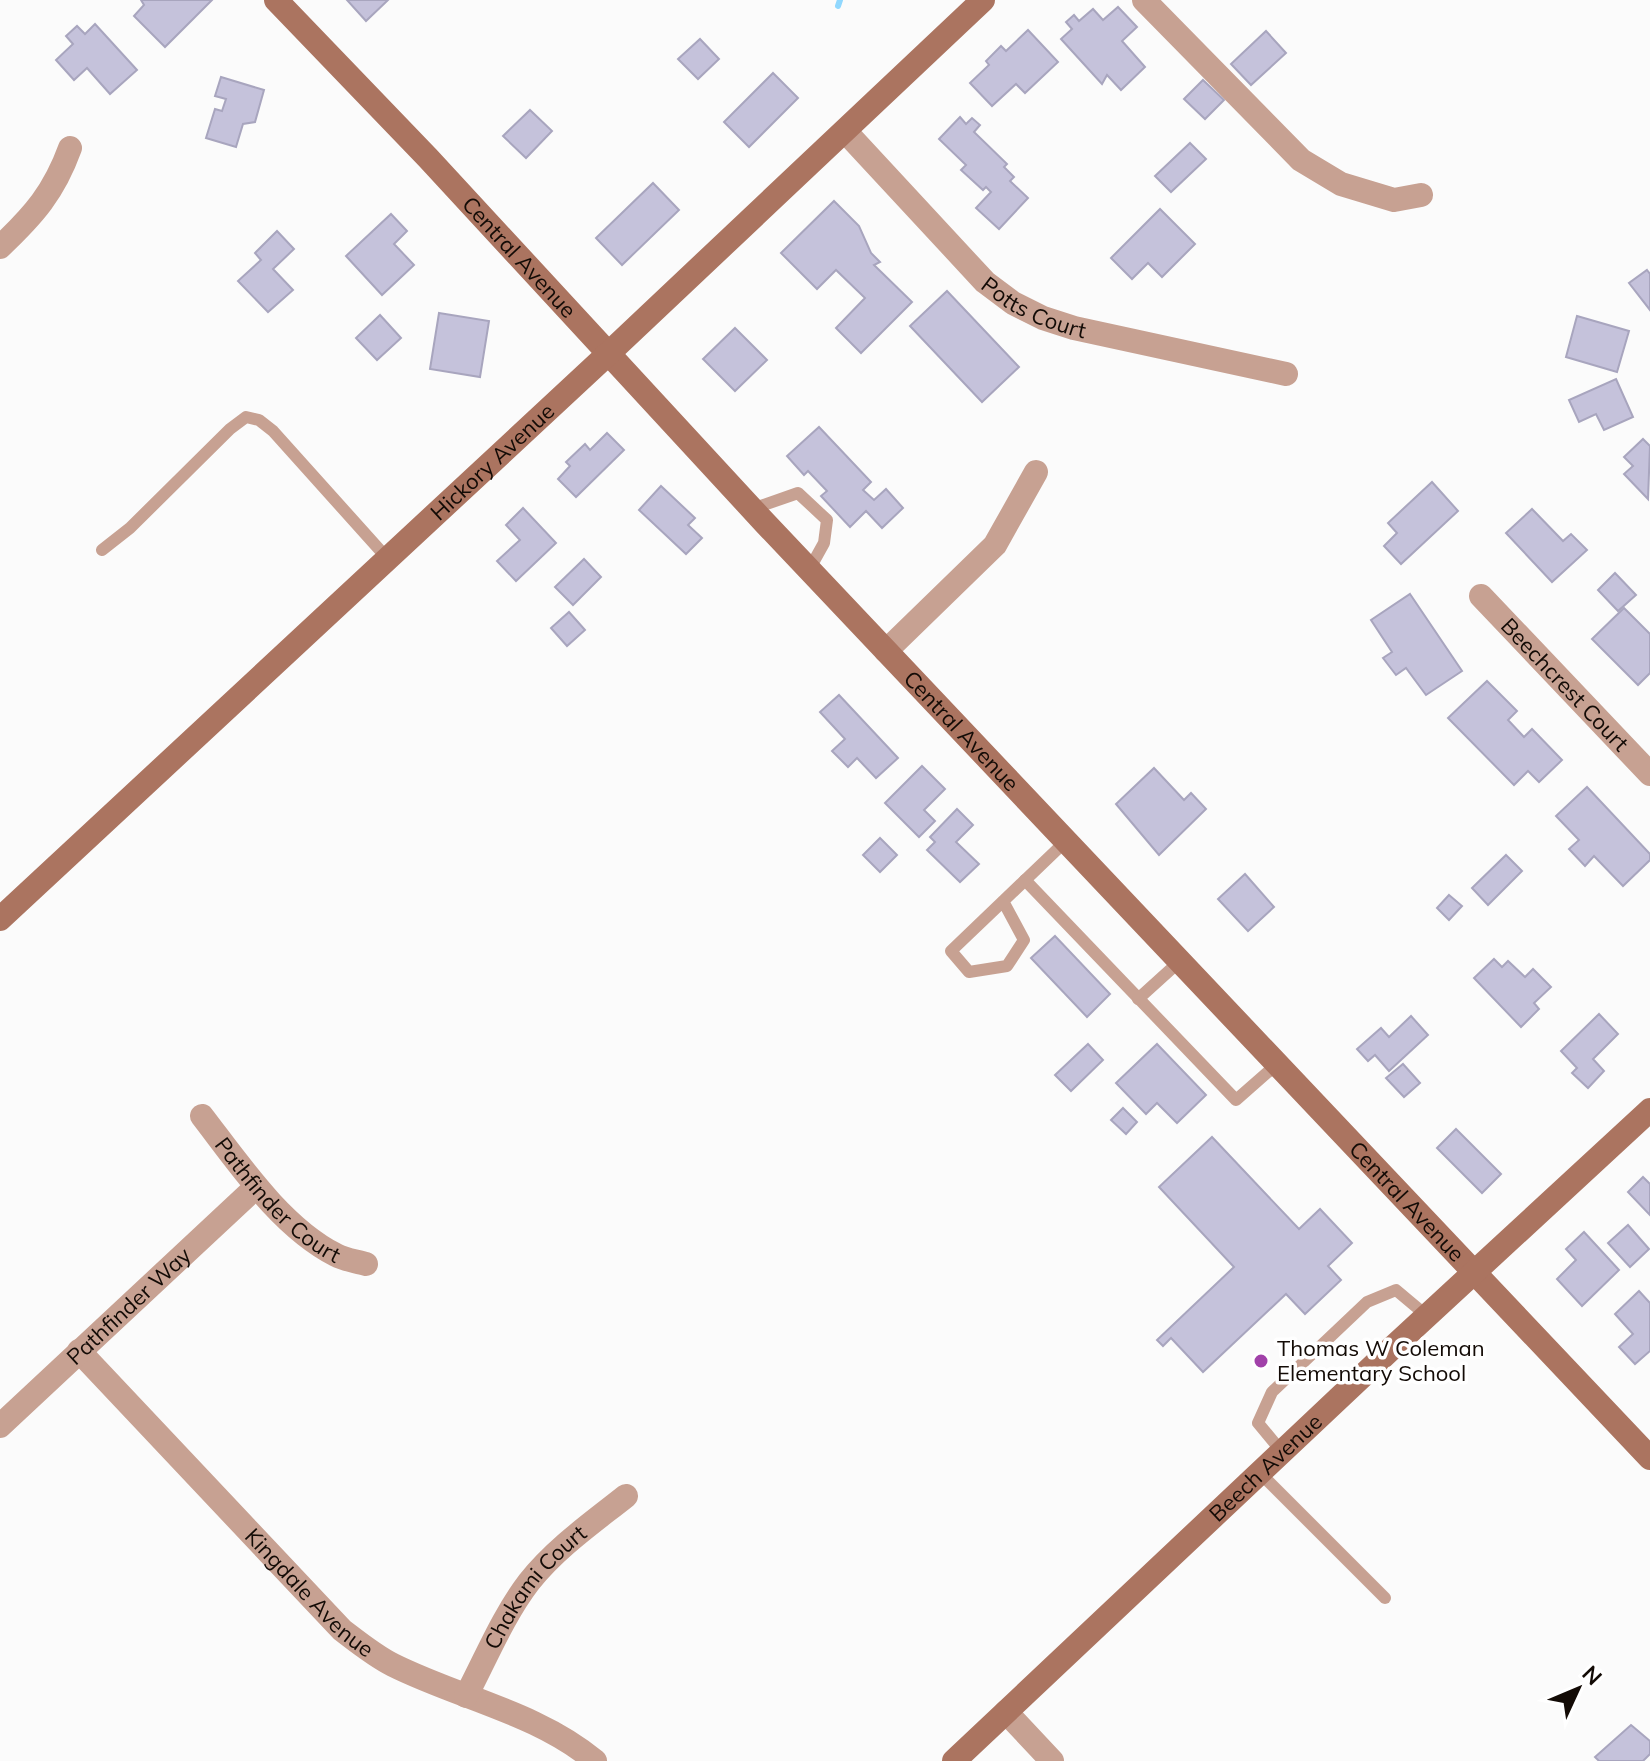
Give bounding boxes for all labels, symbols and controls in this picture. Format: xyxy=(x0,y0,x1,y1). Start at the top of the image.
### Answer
street label: Central Avenue xyxy=(456,190,582,324)
street label: Potts Court xyxy=(976,270,1089,344)
street label: Hickory Avenue xyxy=(424,397,560,526)
street label: Beechcrest Court xyxy=(1495,612,1635,757)
street label: Central Avenue xyxy=(898,665,1025,797)
street label: Pathfinder Court xyxy=(209,1131,346,1269)
street label: Central Avenue xyxy=(1343,1135,1471,1267)
street label: Pathfinder Way xyxy=(61,1241,197,1371)
place label: Thomas W Coleman Elementary School xyxy=(1277,1334,1485,1387)
marker: Thomas W Coleman Elementary School xyxy=(1252,1352,1270,1370)
street label: Beech Avenue xyxy=(1203,1407,1328,1527)
street label: Chakami Court xyxy=(478,1519,592,1654)
street label: Kingdale Avenue xyxy=(239,1522,379,1663)
north arrow xyxy=(1538,1649,1618,1729)
text: N xyxy=(1577,1659,1608,1691)

